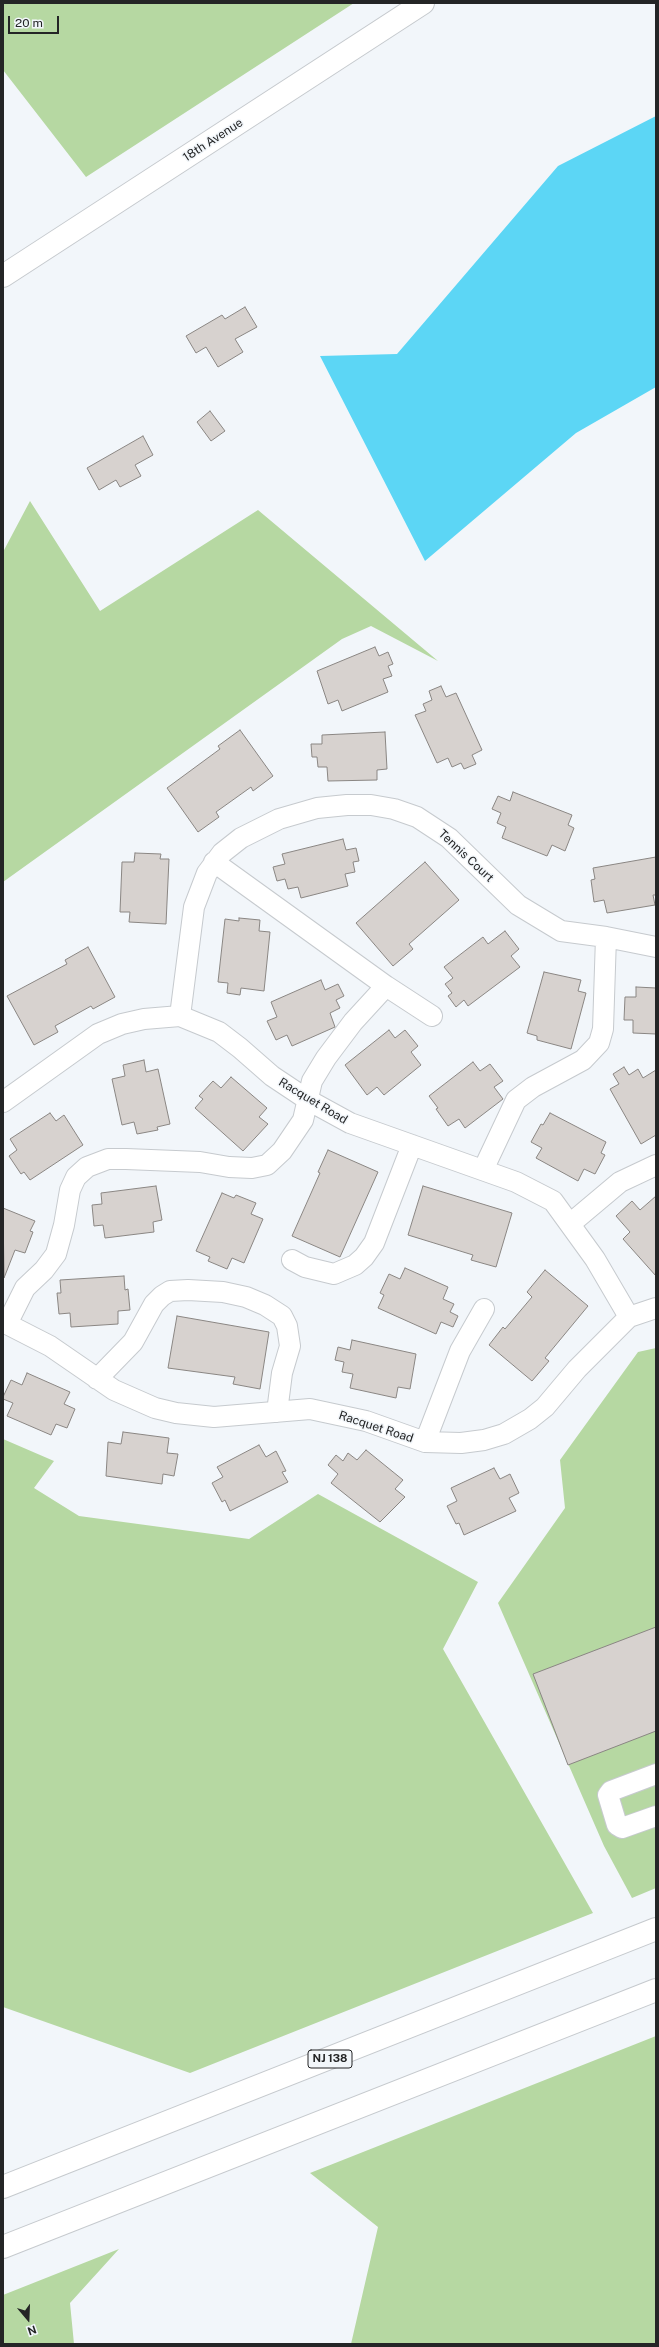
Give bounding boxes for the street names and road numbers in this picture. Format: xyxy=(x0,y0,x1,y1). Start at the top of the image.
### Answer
street label: 18th Avenue xyxy=(180,115,246,165)
street label: Tennis Court xyxy=(435,827,497,885)
street label: Racquet Road xyxy=(276,1075,350,1127)
street label: Racquet Road xyxy=(337,1408,415,1446)
road number: NJ 138 xyxy=(308,2050,352,2068)

